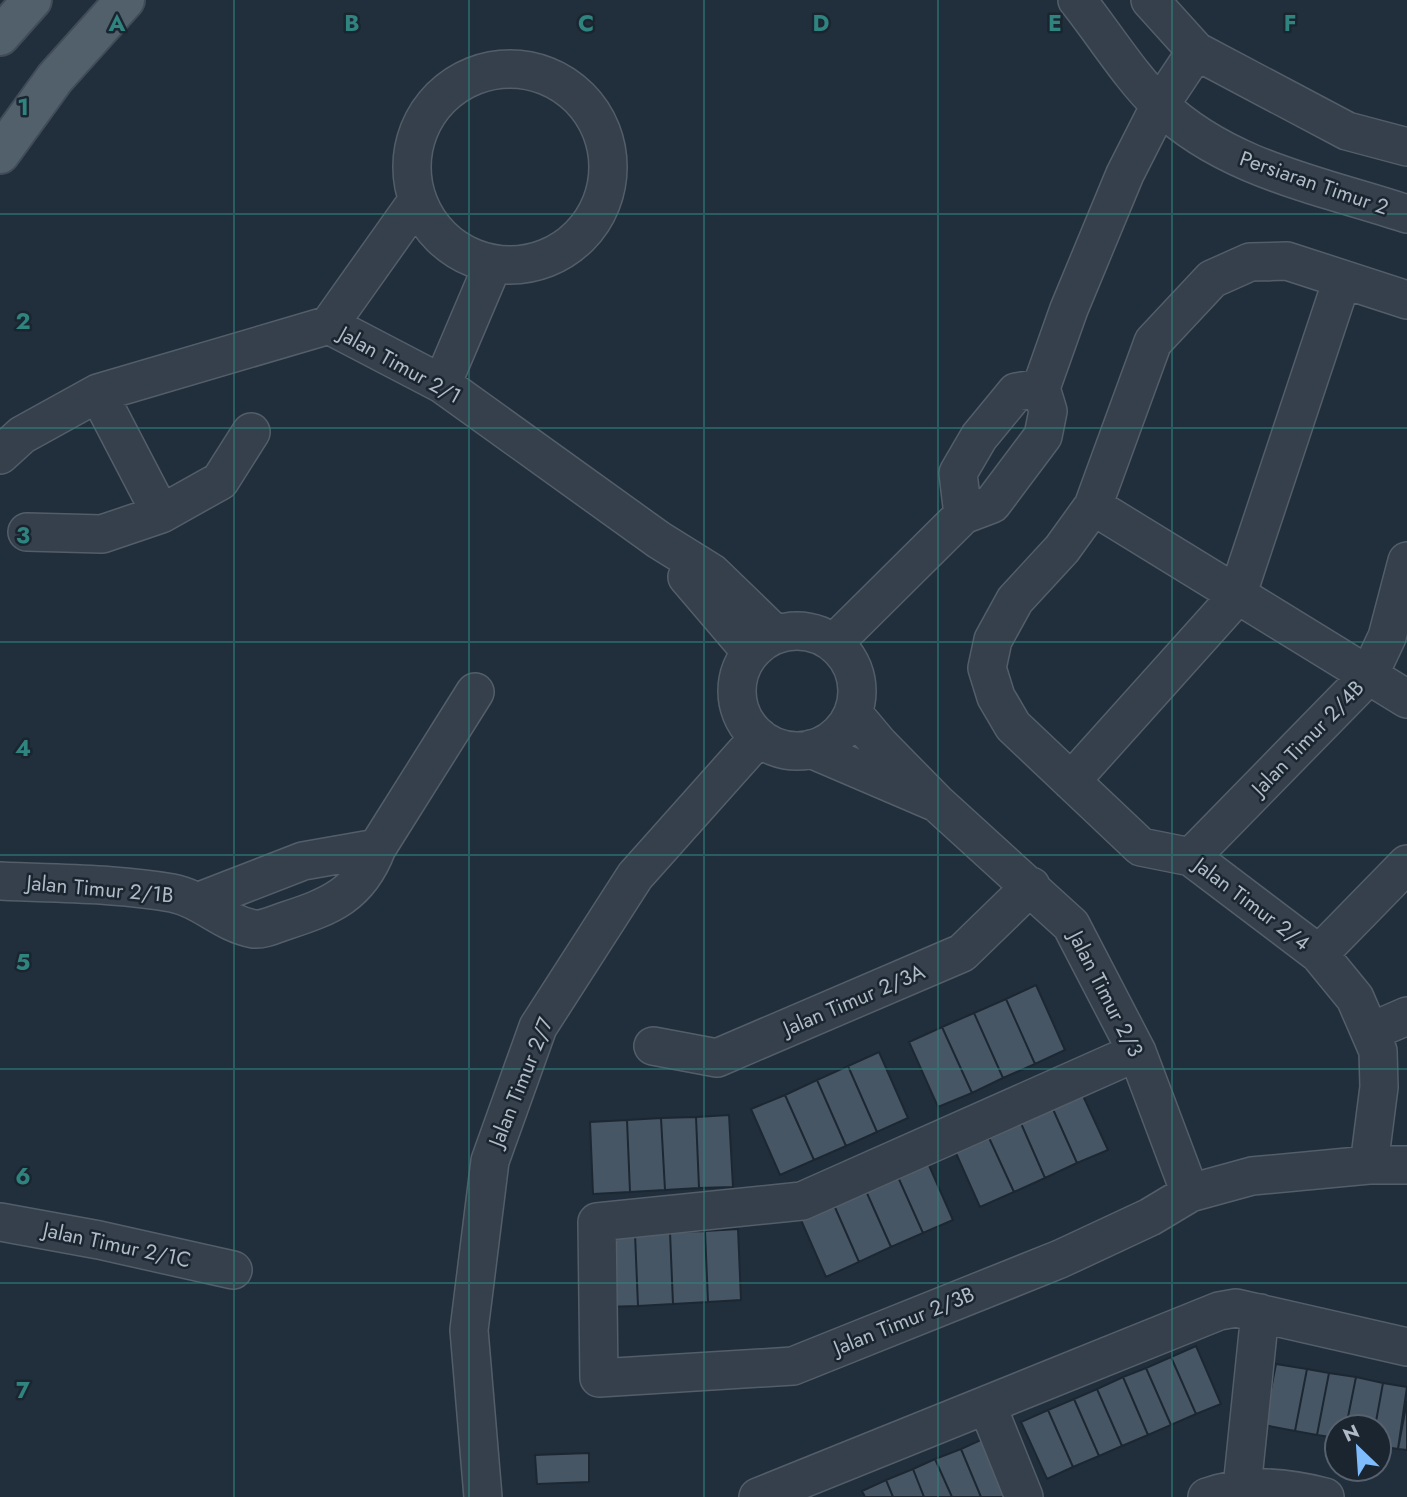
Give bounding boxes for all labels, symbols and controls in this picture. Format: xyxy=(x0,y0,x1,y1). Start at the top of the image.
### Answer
text: A xyxy=(108,6,126,40)
text: B xyxy=(344,6,360,40)
text: C xyxy=(578,6,594,40)
text: D xyxy=(813,6,830,40)
text: E xyxy=(1048,6,1062,40)
text: F xyxy=(1284,6,1296,40)
text: 1 xyxy=(17,90,29,124)
street label: Persiaran Timur 2 xyxy=(1236,143,1392,223)
text: 2 xyxy=(15,304,31,338)
street label: Jalan Timur 2/1 xyxy=(331,318,467,411)
text: 3 xyxy=(16,518,30,552)
street label: Jalan Timur 2/4B xyxy=(1243,674,1371,805)
text: 4 xyxy=(15,731,31,765)
street label: Jalan Timur 2/4 xyxy=(1185,849,1316,958)
street label: Jalan Timur 2/1B xyxy=(22,867,175,910)
street label: Jalan Timur 2/3 xyxy=(1060,923,1151,1062)
text: 5 xyxy=(16,945,30,979)
street label: Jalan Timur 2/3A xyxy=(776,957,930,1045)
street label: Jalan Timur 2/7 xyxy=(480,1013,561,1154)
text: 6 xyxy=(15,1159,31,1193)
street label: Jalan Timur 2/1C xyxy=(38,1214,194,1275)
street label: Jalan Timur 2/3B xyxy=(826,1279,979,1364)
text: 7 xyxy=(16,1373,30,1407)
north arrow xyxy=(1323,1413,1393,1483)
text: N xyxy=(1338,1418,1364,1448)

